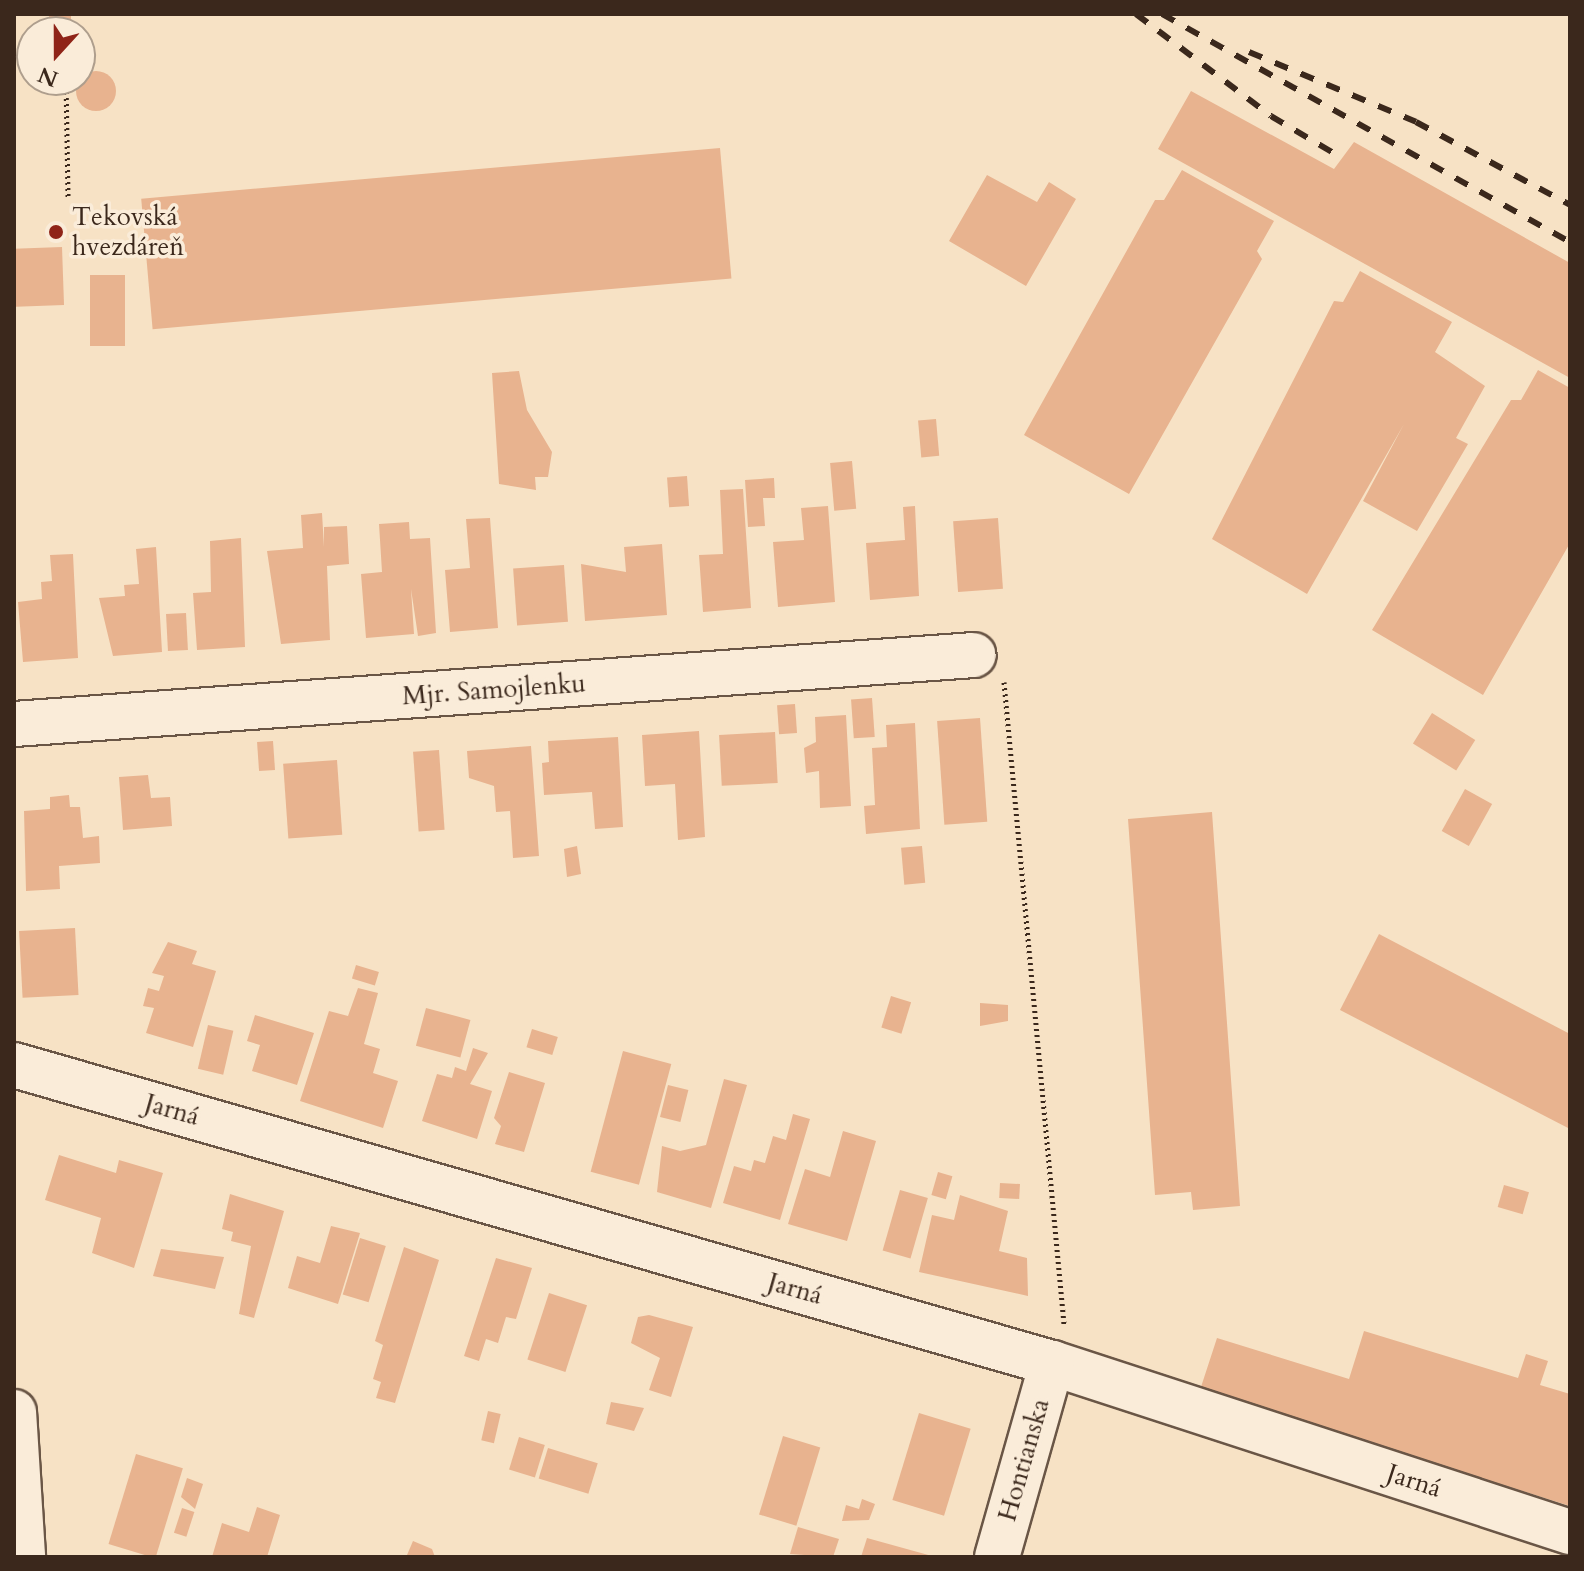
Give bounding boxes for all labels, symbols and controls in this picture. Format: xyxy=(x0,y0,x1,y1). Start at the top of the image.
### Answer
north arrow xyxy=(16,16,96,96)
text: N xyxy=(34,59,62,94)
place label: Tekovská hvezdáreň xyxy=(72,201,184,262)
marker: Tekovská hvezdáreň xyxy=(47,223,65,241)
street label: Mjr. Samojlenku xyxy=(401,668,587,712)
street label: Jarná xyxy=(141,1087,203,1133)
street label: Jarná xyxy=(764,1266,826,1312)
street label: Hontianska xyxy=(992,1395,1056,1525)
street label: Jarná xyxy=(1383,1458,1445,1504)

